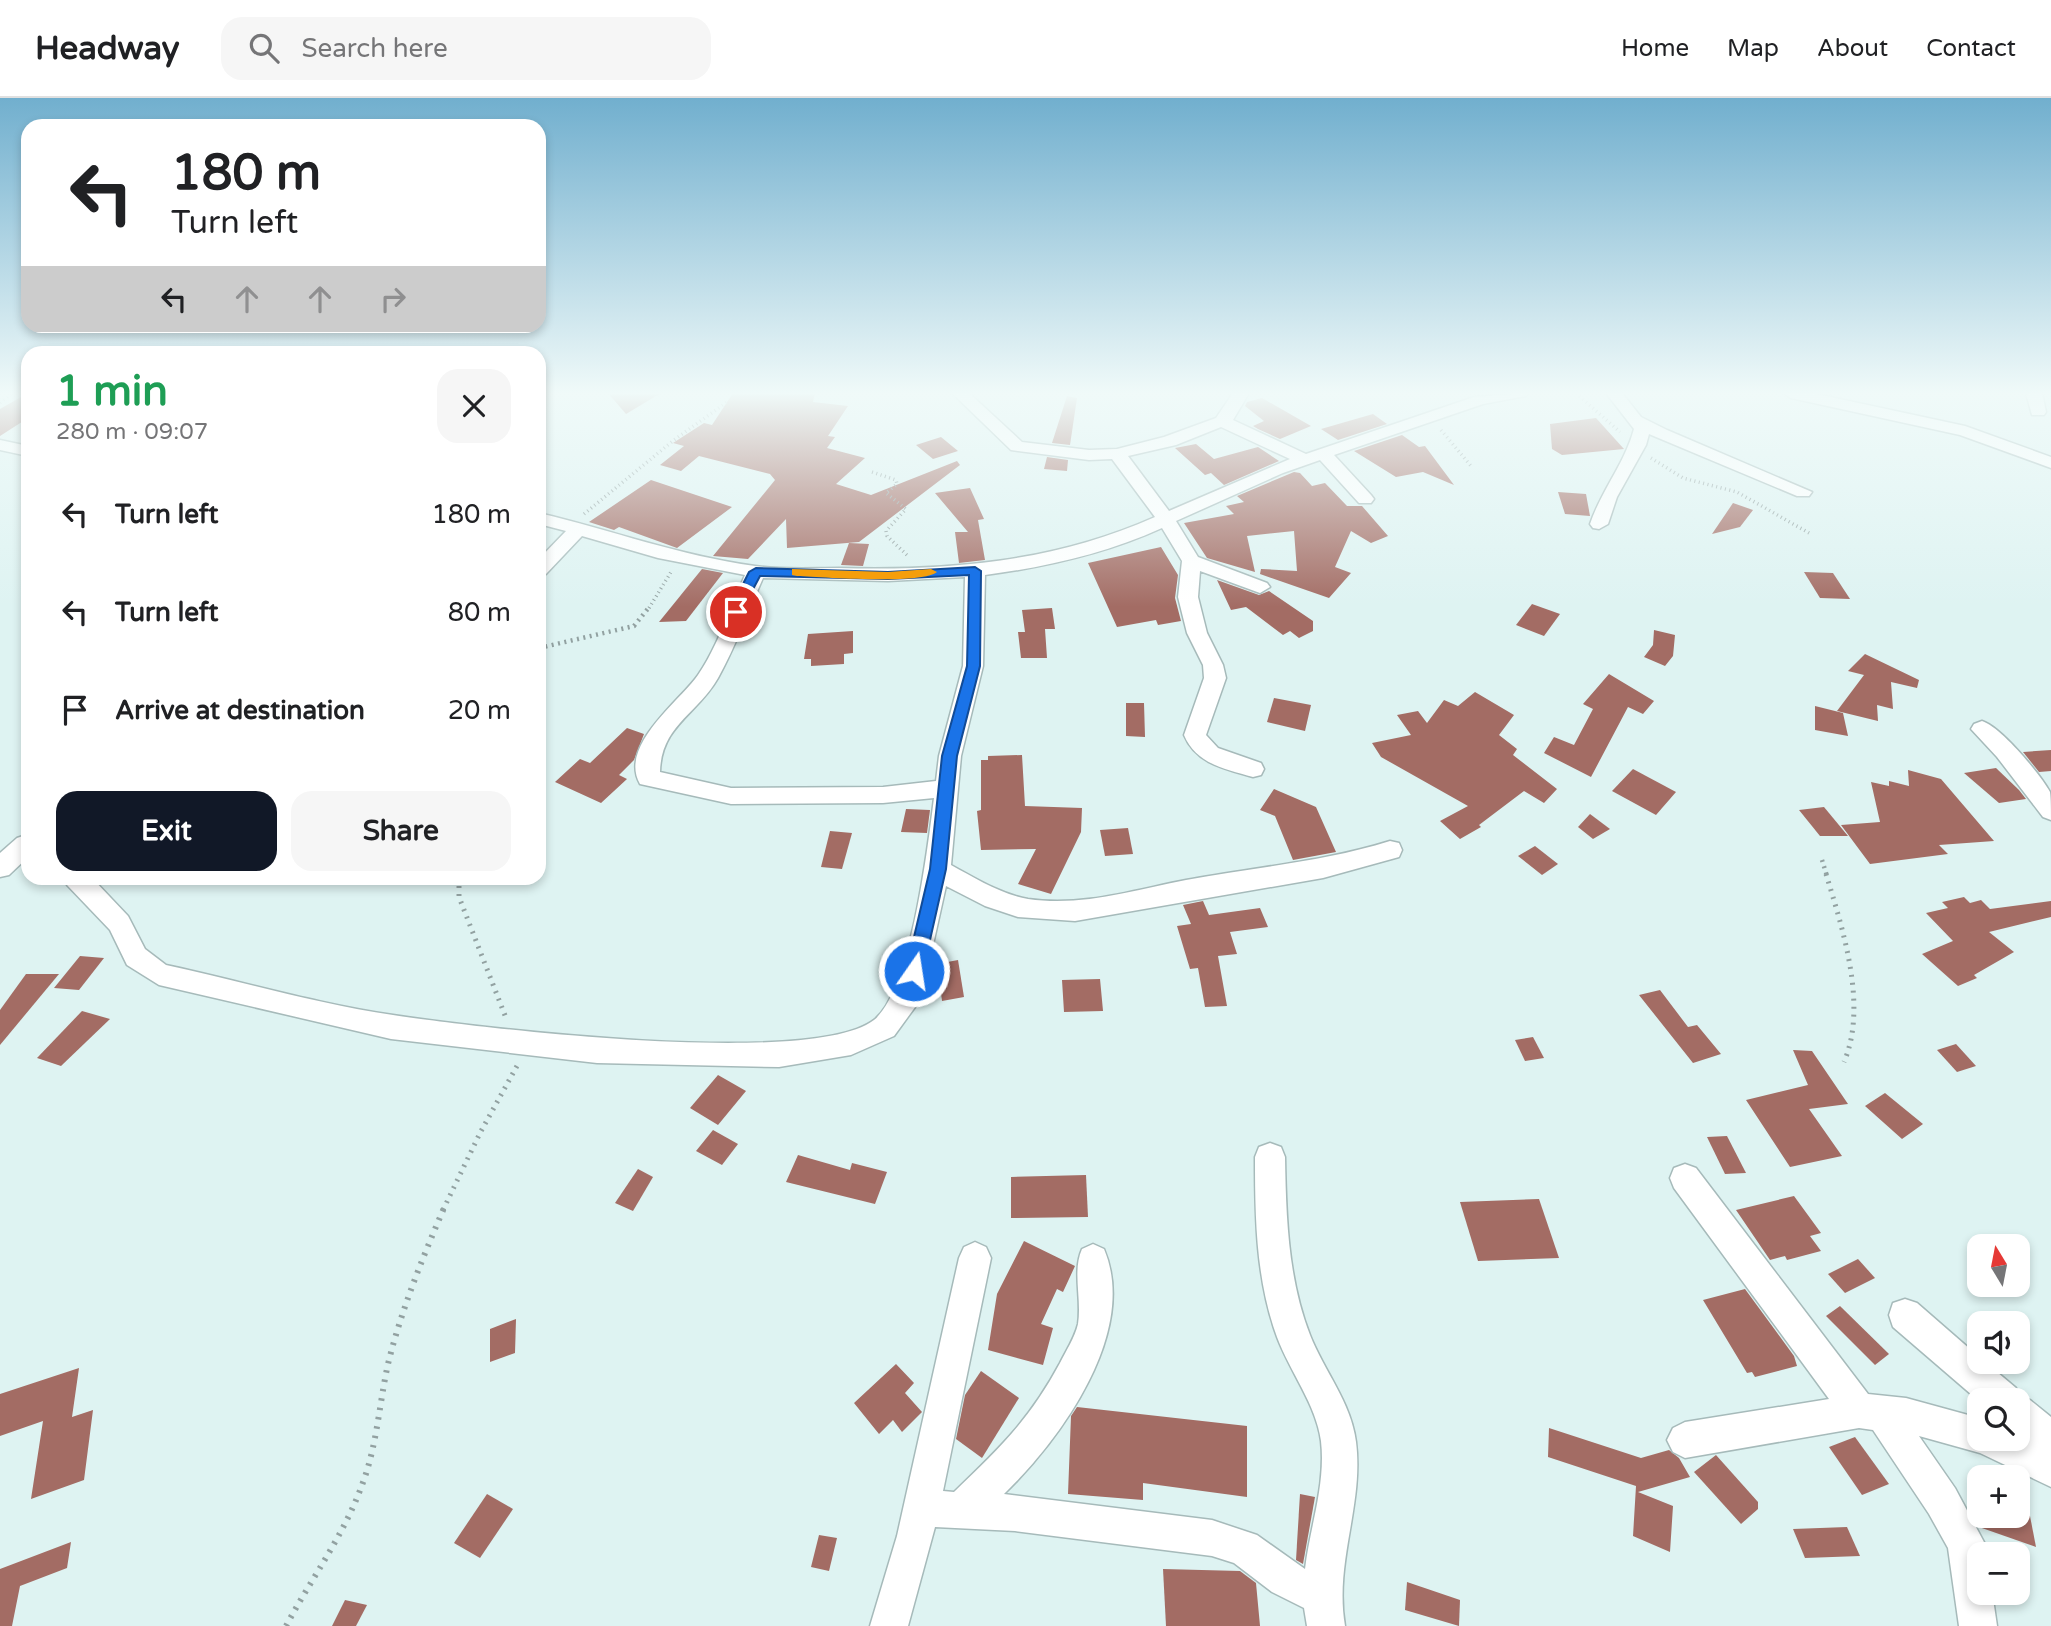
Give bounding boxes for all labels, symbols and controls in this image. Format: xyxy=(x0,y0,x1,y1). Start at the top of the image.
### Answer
search box xyxy=(221,17,711,80)
text: Headway xyxy=(35,29,179,68)
icon: search xyxy=(245,29,283,67)
text: Search here xyxy=(301,33,448,64)
text: Home xyxy=(1621,34,1689,63)
text: Map xyxy=(1727,34,1779,63)
text: About xyxy=(1817,34,1888,63)
text: Contact xyxy=(1926,34,2016,63)
text: 180 m xyxy=(171,144,321,203)
icon: left xyxy=(56,147,147,238)
text: Turn left xyxy=(171,204,298,242)
icon: left xyxy=(155,280,193,318)
icon: ahead xyxy=(228,280,266,318)
icon: ahead xyxy=(301,280,339,318)
icon: right xyxy=(374,280,412,318)
text: 1 min xyxy=(56,366,168,417)
button: close xyxy=(437,369,511,443)
text: 280 m · 09:07 xyxy=(56,418,208,446)
icon: left xyxy=(56,495,94,533)
text: Turn left xyxy=(115,499,218,530)
text: 180 m xyxy=(431,499,511,530)
pin xyxy=(706,582,766,642)
icon: left xyxy=(56,593,94,631)
icon: arrive xyxy=(717,593,755,631)
text: Turn left xyxy=(115,597,218,628)
text: 80 m xyxy=(448,597,511,628)
icon: arrive xyxy=(56,691,94,729)
text: Arrive at destination xyxy=(115,695,365,726)
text: 20 m xyxy=(448,695,511,726)
button: Exit xyxy=(56,791,277,871)
button: Share xyxy=(291,791,511,871)
position arrow xyxy=(877,934,951,1008)
north arrow xyxy=(1967,1234,2030,1297)
map controls xyxy=(1967,1234,2030,1605)
button: sound xyxy=(1967,1311,2030,1374)
button: search xyxy=(1967,1388,2030,1451)
button: + xyxy=(1967,1465,2030,1528)
button: − xyxy=(1967,1542,2030,1605)

